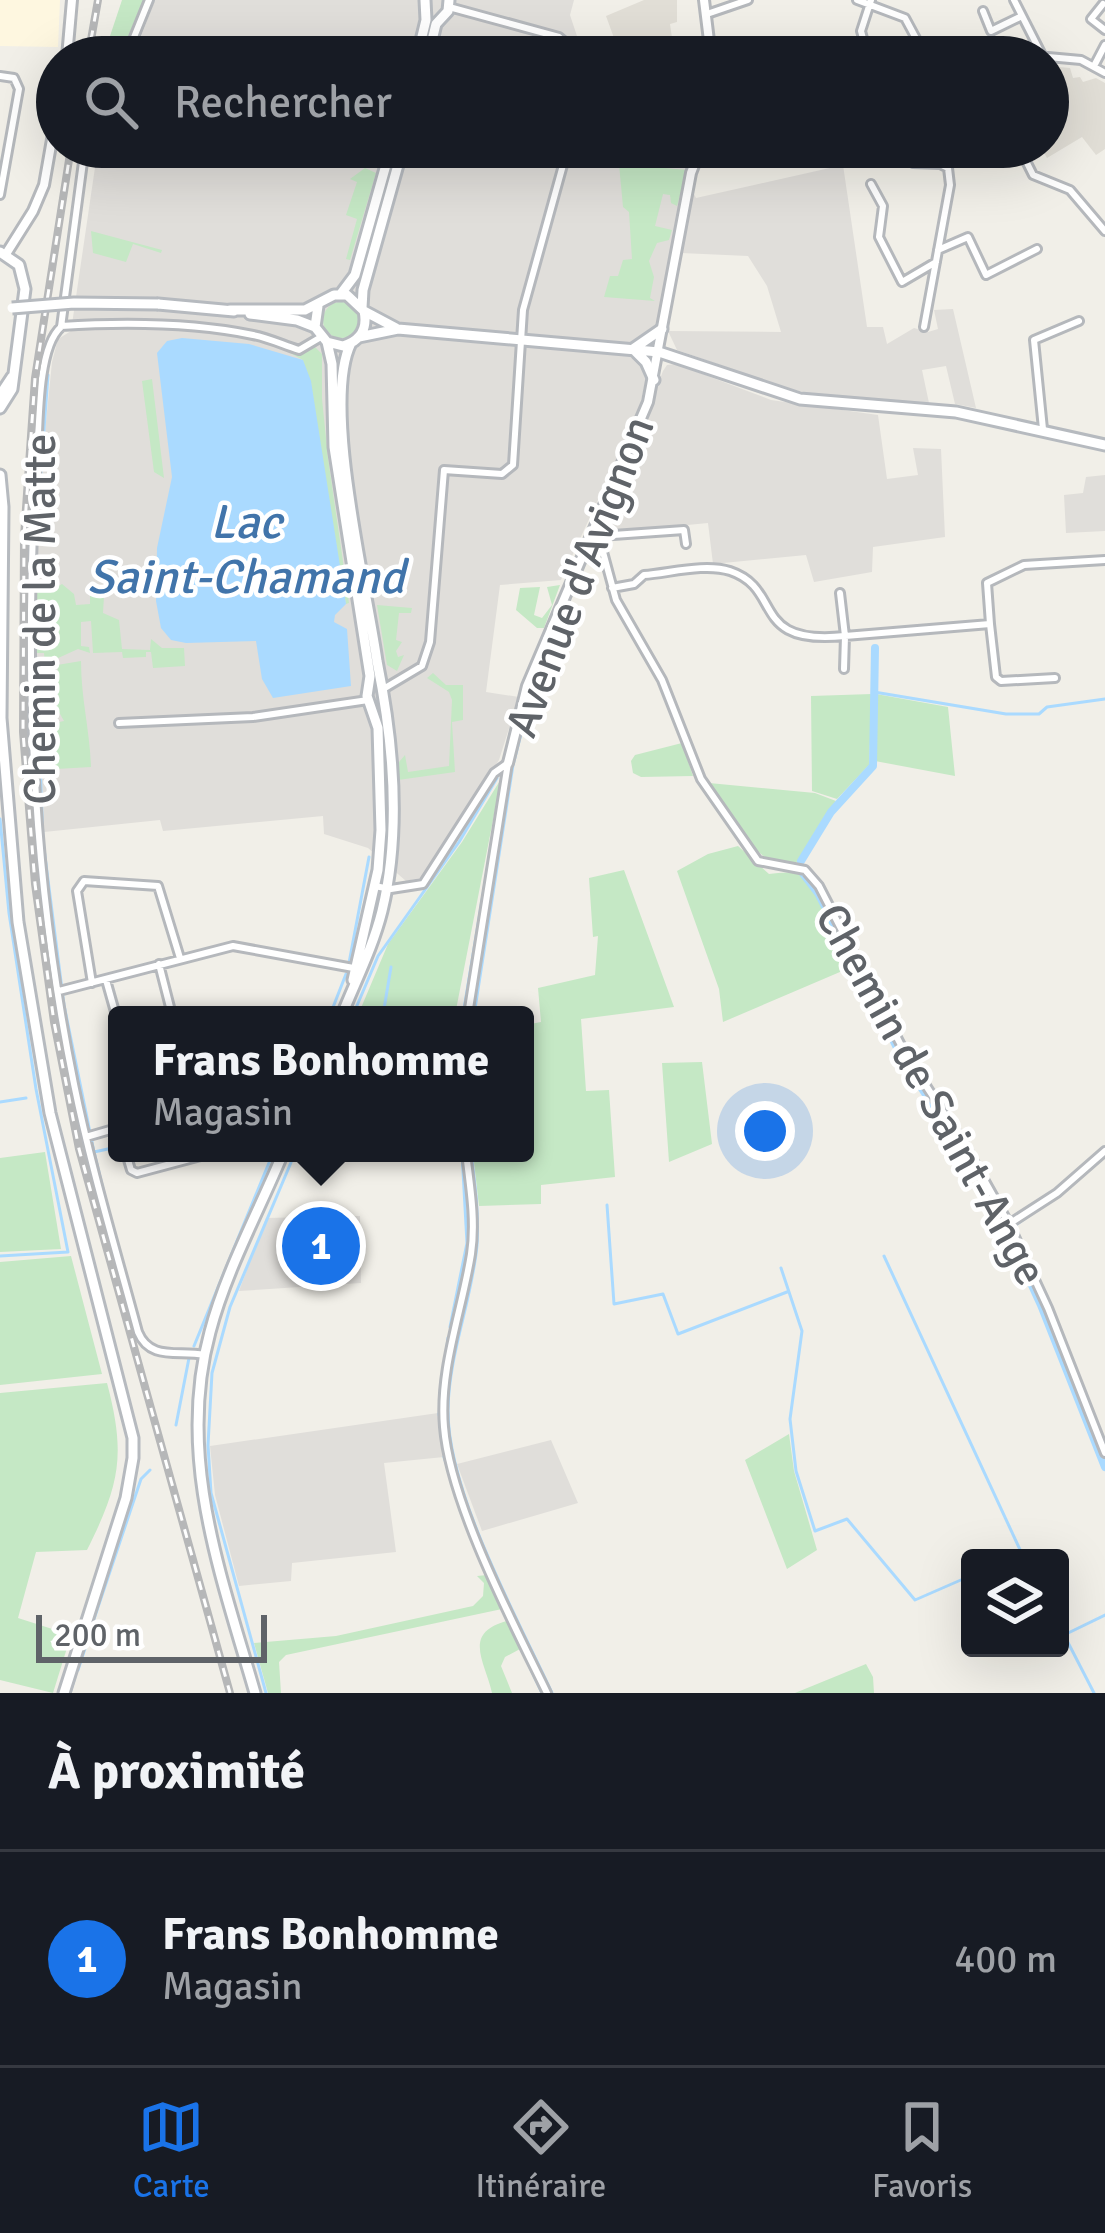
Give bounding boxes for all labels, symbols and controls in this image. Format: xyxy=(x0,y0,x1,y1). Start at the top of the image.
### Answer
search box xyxy=(36,36,1069,168)
icon: search xyxy=(78,69,144,135)
text: Rechercher xyxy=(174,75,392,130)
street label: Avenue d'Avignon xyxy=(494,408,667,745)
street label: Chemin de la Matte xyxy=(13,433,68,805)
water label: Lac Saint-Chamand xyxy=(87,493,410,607)
street label: Chemin de Saint-Ange xyxy=(803,894,1058,1295)
popup xyxy=(108,1006,534,1162)
text: Frans Bonhomme xyxy=(153,1033,489,1088)
text: Magasin xyxy=(153,1088,293,1136)
your location xyxy=(735,1101,795,1161)
pin: 1 xyxy=(282,1201,360,1291)
map controls xyxy=(961,1549,1069,1657)
button: layers xyxy=(961,1549,1069,1657)
scale bar xyxy=(36,1609,267,1662)
text: 200 m xyxy=(54,1615,141,1656)
text: À proximité xyxy=(48,1740,305,1803)
text: Frans Bonhomme xyxy=(162,1907,499,1962)
text: 1 xyxy=(76,1935,98,1983)
text: 400 m xyxy=(954,1935,1057,1983)
text: Magasin xyxy=(162,1962,302,2010)
tab: Carte xyxy=(133,2094,210,2207)
tab: Itinéraire xyxy=(476,2094,606,2207)
tab: Favoris xyxy=(872,2094,972,2207)

